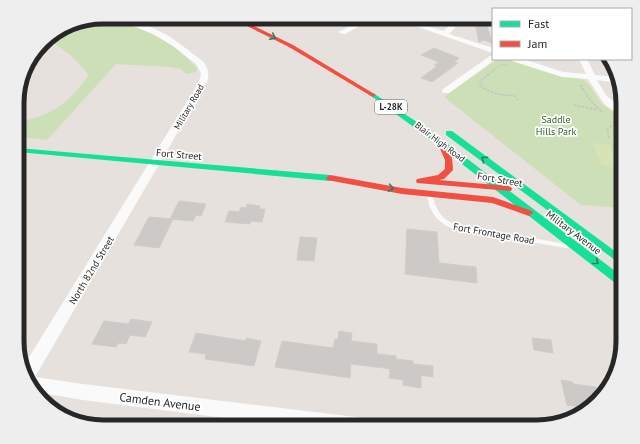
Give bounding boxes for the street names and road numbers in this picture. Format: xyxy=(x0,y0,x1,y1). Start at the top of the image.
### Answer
street label: Military Road xyxy=(171,82,206,131)
road number: L-28K xyxy=(375,100,407,114)
street label: Blair High Road xyxy=(413,119,468,164)
street label: Fort Street xyxy=(156,146,203,163)
street label: Fort Street xyxy=(476,169,524,190)
street label: Military Avenue xyxy=(544,207,604,257)
street label: Fort Frontage Road xyxy=(452,220,536,247)
street label: North 82nd Street xyxy=(66,233,117,307)
street label: Camden Avenue xyxy=(119,389,202,414)

